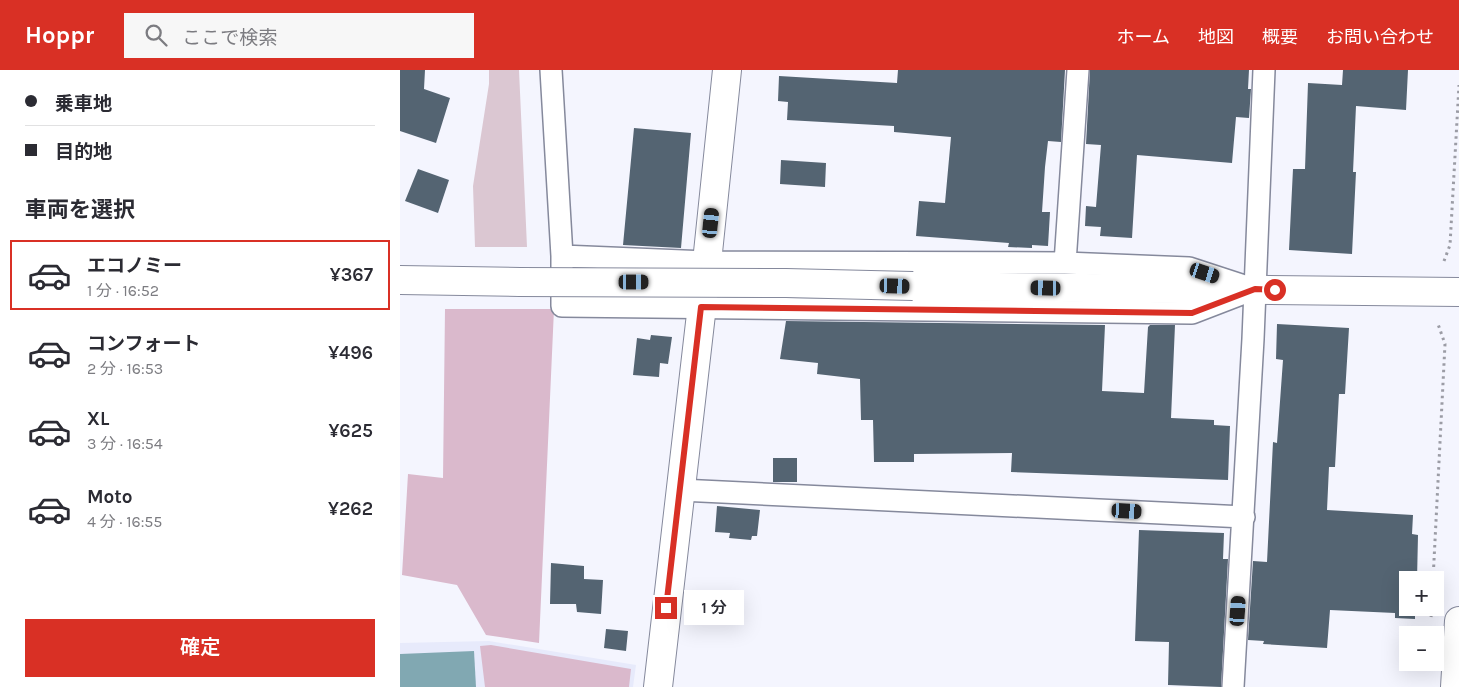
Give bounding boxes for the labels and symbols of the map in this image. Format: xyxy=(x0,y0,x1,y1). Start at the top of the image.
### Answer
car xyxy=(701,207,720,239)
car xyxy=(1188,261,1221,285)
car xyxy=(619,275,649,290)
car xyxy=(879,278,910,294)
route start xyxy=(1264,279,1286,301)
car xyxy=(1030,280,1061,296)
car xyxy=(1111,503,1142,519)
callout: 1 分 xyxy=(684,590,744,626)
car xyxy=(1229,596,1246,626)
route end xyxy=(655,597,677,619)

